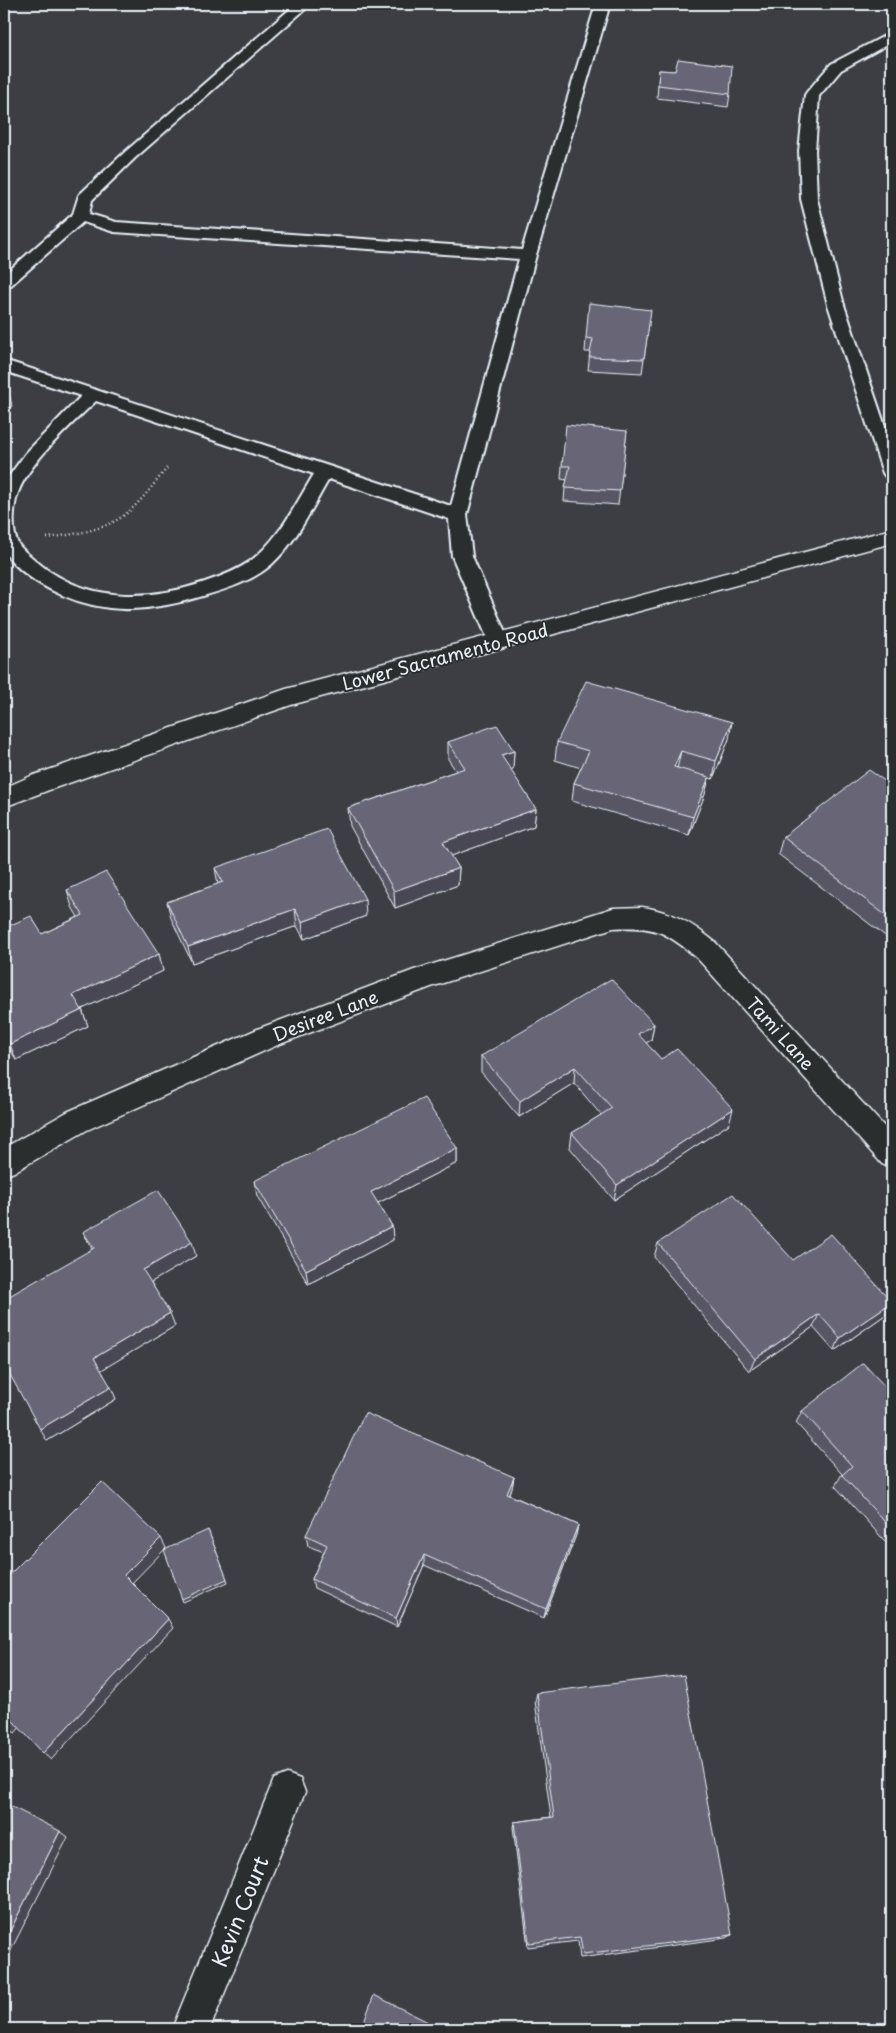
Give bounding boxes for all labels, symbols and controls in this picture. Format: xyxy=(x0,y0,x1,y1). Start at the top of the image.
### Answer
street label: Lower Sacramento Road xyxy=(339,616,551,696)
street label: Desiree Lane xyxy=(268,982,382,1048)
street label: Tami Lane xyxy=(741,990,821,1076)
street label: Kevin Court xyxy=(202,1851,276,1971)

